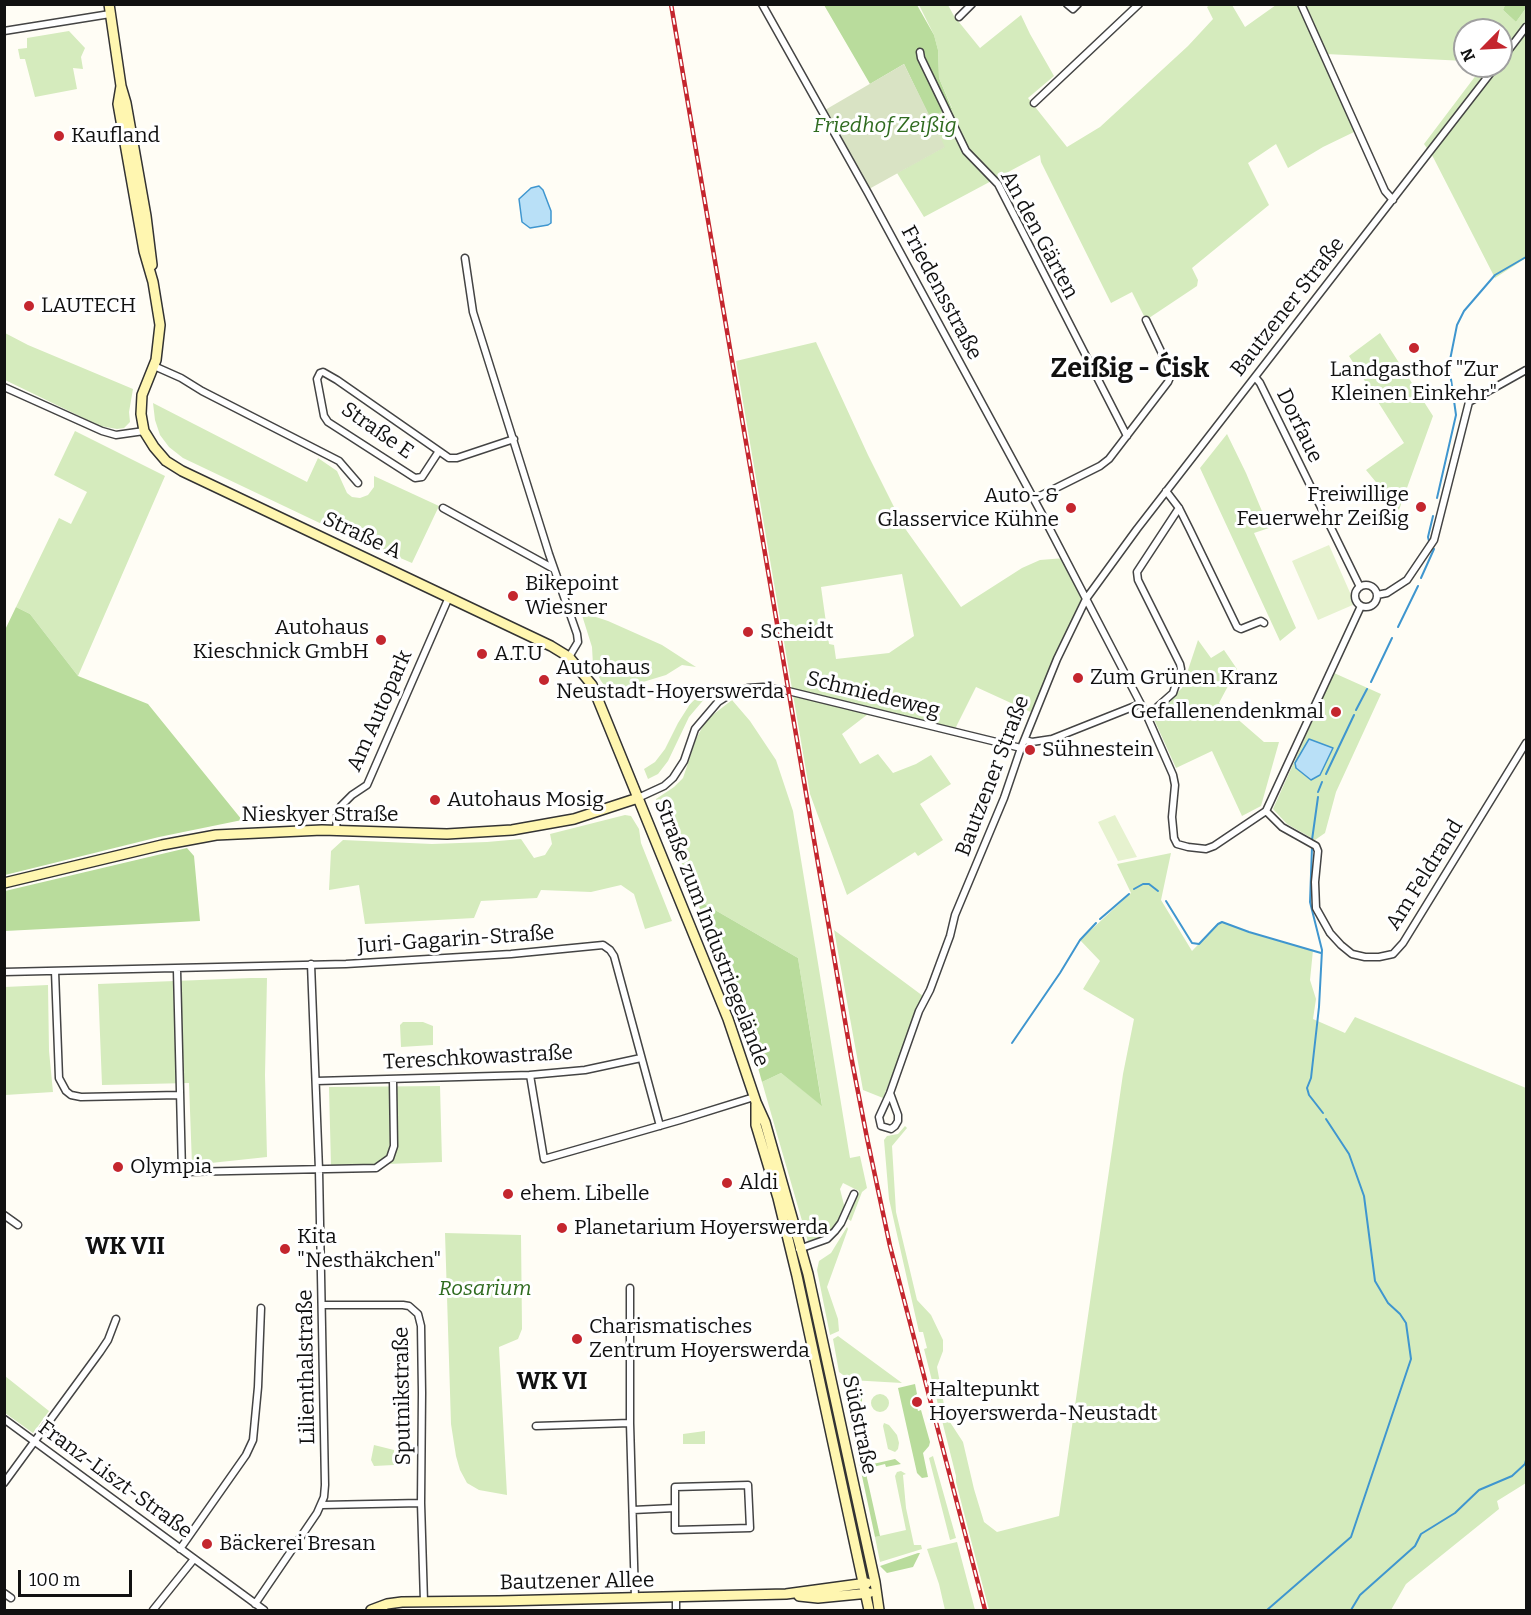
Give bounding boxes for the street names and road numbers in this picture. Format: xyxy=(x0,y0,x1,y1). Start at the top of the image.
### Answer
street label: An den Gärten xyxy=(995,167,1083,303)
street label: Friedensstraße xyxy=(895,222,987,364)
street label: Bautzener Straße xyxy=(1226,232,1350,382)
street label: Dorfaue xyxy=(1270,385,1328,467)
street label: Straße E xyxy=(336,397,418,465)
street label: Straße A xyxy=(319,507,405,565)
street label: Am Autopark xyxy=(342,646,418,776)
street label: Schmiedeweg xyxy=(804,666,942,724)
street label: Bautzener Straße xyxy=(951,692,1035,860)
street label: Straße zum Industriegelände xyxy=(648,796,774,1070)
street label: Nieskyer Straße xyxy=(242,802,398,828)
street label: Am Feldrand xyxy=(1381,815,1469,935)
street label: Juri-Gagarin-Straße xyxy=(357,921,555,959)
street label: Tereschkowastraße xyxy=(383,1040,573,1076)
street label: Lilienthalstraße xyxy=(293,1289,321,1445)
street label: Sputnikstraße xyxy=(389,1326,417,1466)
street label: Südstraße xyxy=(836,1373,882,1477)
street label: Franz-Liszt-Straße xyxy=(33,1416,197,1544)
street label: Bautzener Allee xyxy=(499,1568,655,1596)

